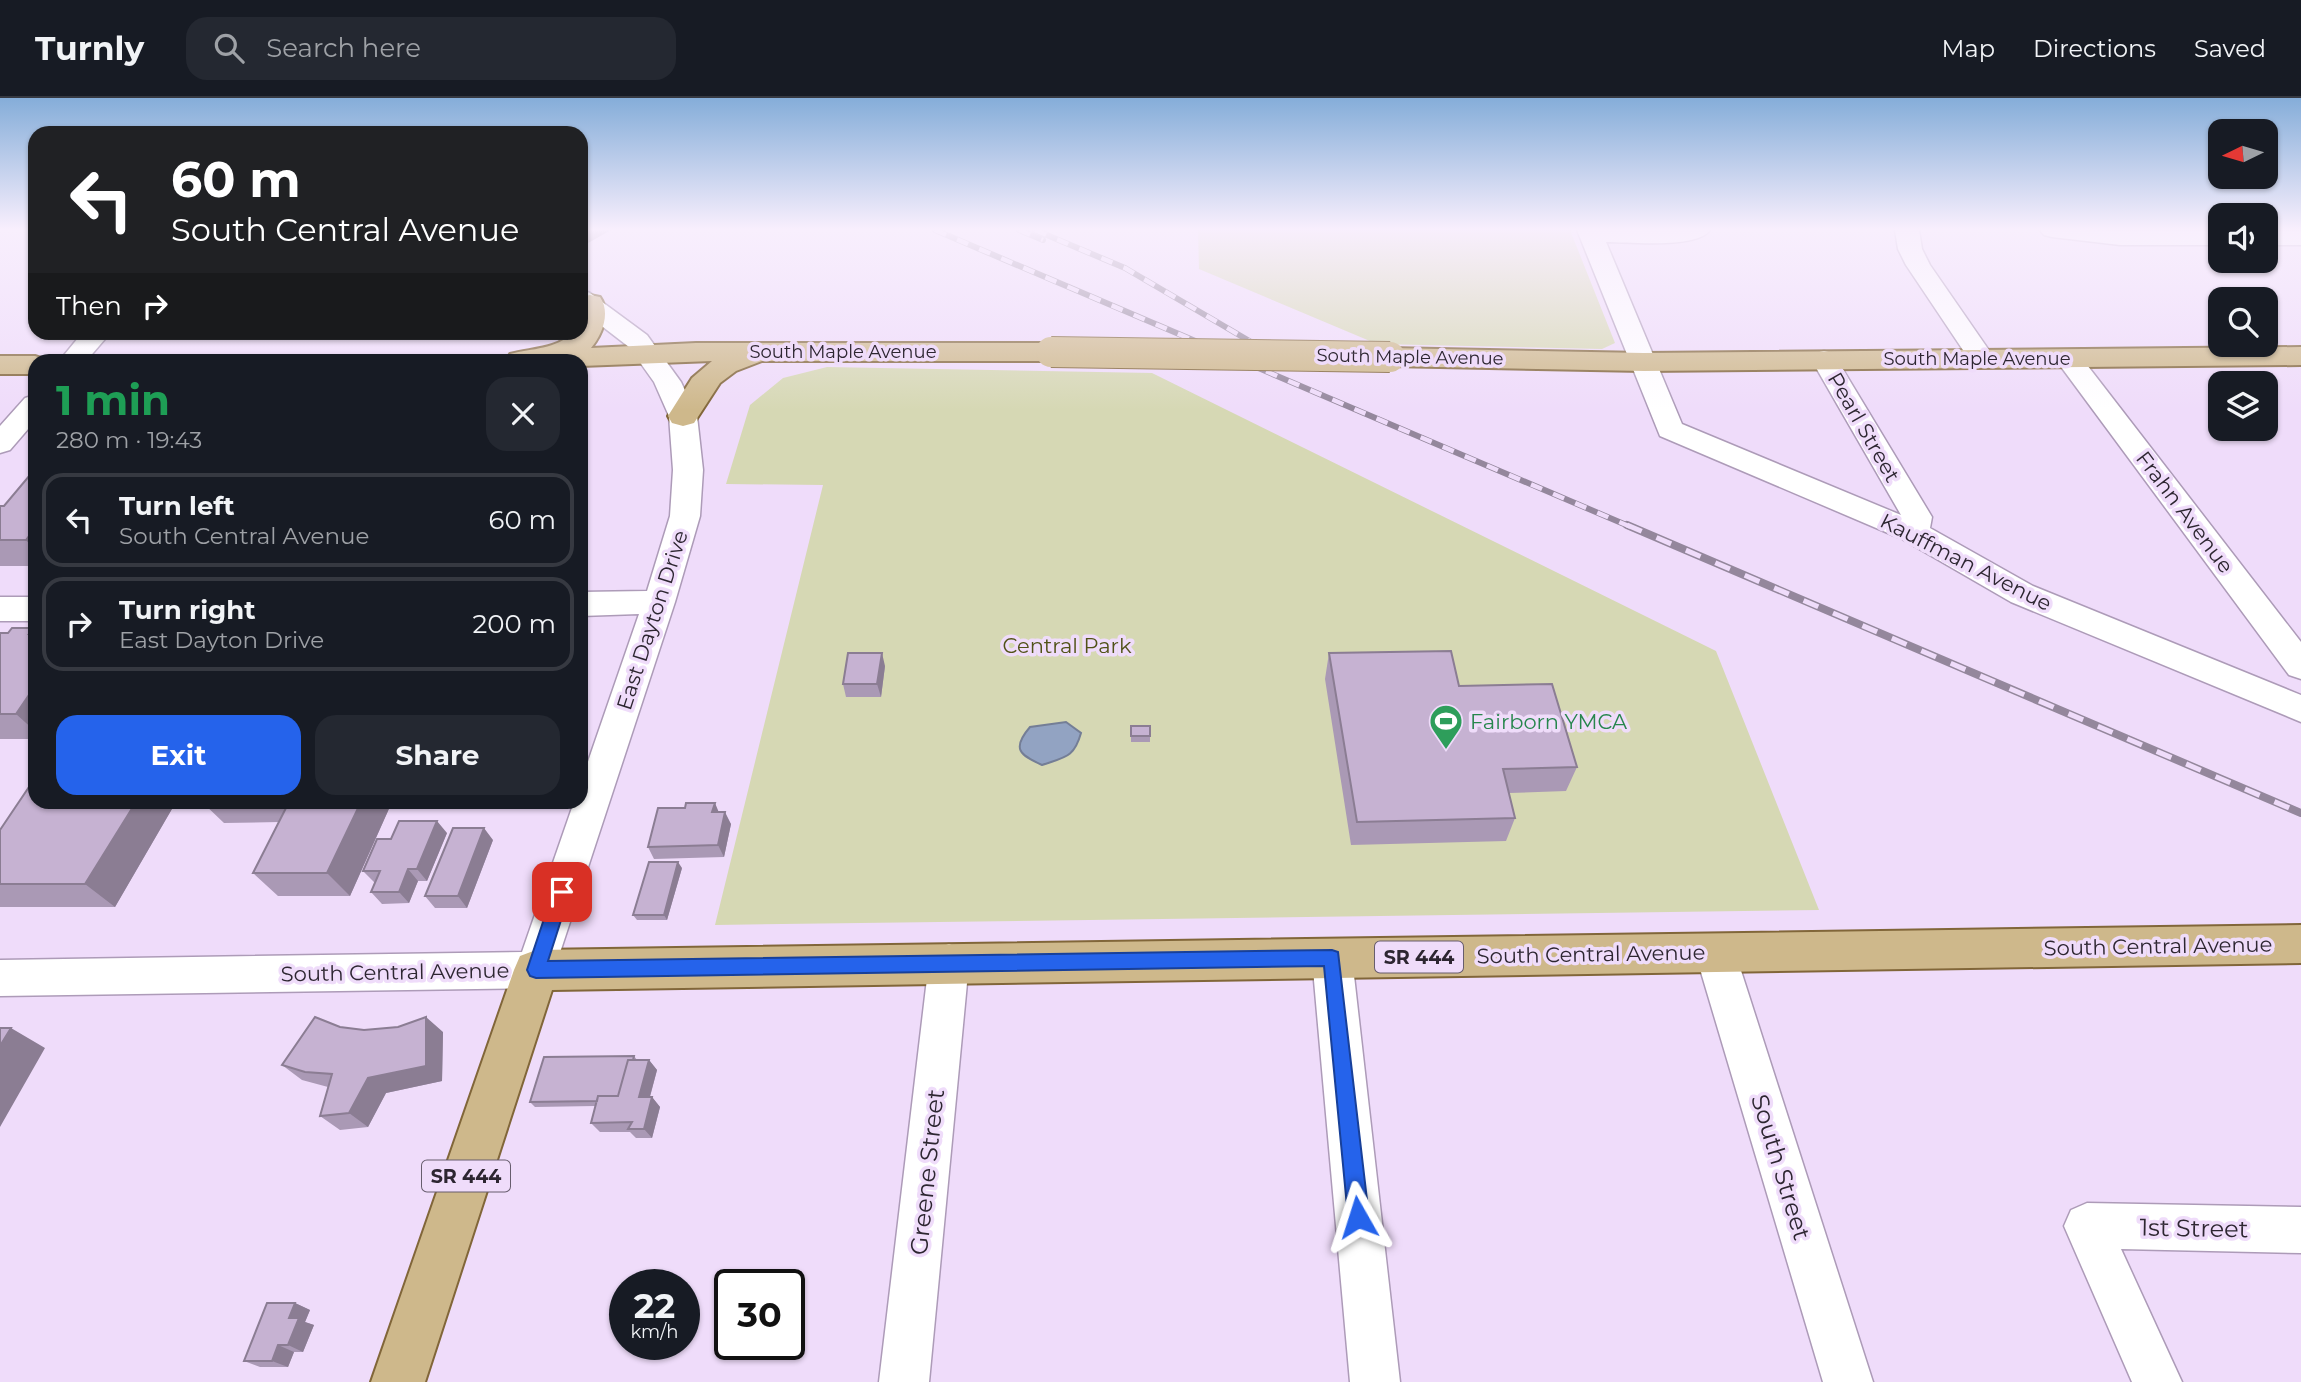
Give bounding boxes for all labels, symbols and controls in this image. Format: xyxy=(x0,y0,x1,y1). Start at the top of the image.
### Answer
search box xyxy=(186,17,676,80)
text: Turnly xyxy=(35,28,144,68)
icon: search xyxy=(210,29,248,67)
text: Search here xyxy=(266,32,421,64)
text: Map xyxy=(1942,34,1995,63)
text: Directions xyxy=(2033,34,2156,63)
text: Saved xyxy=(2194,34,2266,63)
north arrow xyxy=(2208,119,2278,189)
map controls xyxy=(2208,119,2278,441)
text: 60 m xyxy=(171,150,301,209)
icon: left xyxy=(56,154,147,245)
button: sound xyxy=(2208,203,2278,273)
text: South Central Avenue xyxy=(171,210,519,249)
icon: right xyxy=(136,287,174,325)
button: search xyxy=(2208,287,2278,357)
text: Then xyxy=(56,290,122,322)
street label: South Maple Avenue xyxy=(749,341,937,363)
street label: South Maple Avenue xyxy=(1316,344,1504,370)
street label: South Maple Avenue xyxy=(1883,348,2071,370)
street label: Pearl Street xyxy=(1823,368,1905,486)
button: layers xyxy=(2208,371,2278,441)
text: 1 min xyxy=(56,374,170,426)
button: close xyxy=(486,377,560,451)
text: 280 m · 19:43 xyxy=(56,426,202,454)
street label: Frahn Avenue xyxy=(2131,446,2239,578)
text: Turn left xyxy=(119,490,235,522)
icon: left xyxy=(60,501,98,539)
text: 60 m xyxy=(489,504,556,536)
street label: Kauffman Avenue xyxy=(1876,508,2056,616)
text: South Central Avenue xyxy=(119,522,369,550)
street label: East Dayton Drive xyxy=(611,527,693,713)
text: Turn right xyxy=(119,594,255,626)
icon: right xyxy=(60,605,98,643)
text: 200 m xyxy=(472,608,556,640)
text: East Dayton Drive xyxy=(119,626,324,654)
park label: Central Park xyxy=(1003,633,1132,658)
sports icon: Fairborn YMCA xyxy=(1427,702,1465,751)
place label: Fairborn YMCA xyxy=(1470,709,1628,734)
button: Exit xyxy=(56,715,301,795)
button: Share xyxy=(315,715,560,795)
pin xyxy=(532,862,592,922)
icon: arrive xyxy=(543,873,581,911)
street label: South Central Avenue xyxy=(2043,932,2273,960)
street label: South Central Avenue xyxy=(1476,940,1706,968)
road number: SR 444 xyxy=(1375,942,1463,972)
street label: South Central Avenue xyxy=(280,958,510,986)
street label: Greene Street xyxy=(904,1087,950,1256)
street label: South Street xyxy=(1745,1091,1817,1244)
road number: SR 444 xyxy=(422,1160,510,1192)
position arrow xyxy=(1321,1180,1395,1254)
street label: 1st Street xyxy=(2139,1213,2249,1243)
speed limit sign: 30 xyxy=(714,1269,805,1360)
text: 22 xyxy=(634,1284,675,1327)
text: km/h xyxy=(630,1321,679,1343)

